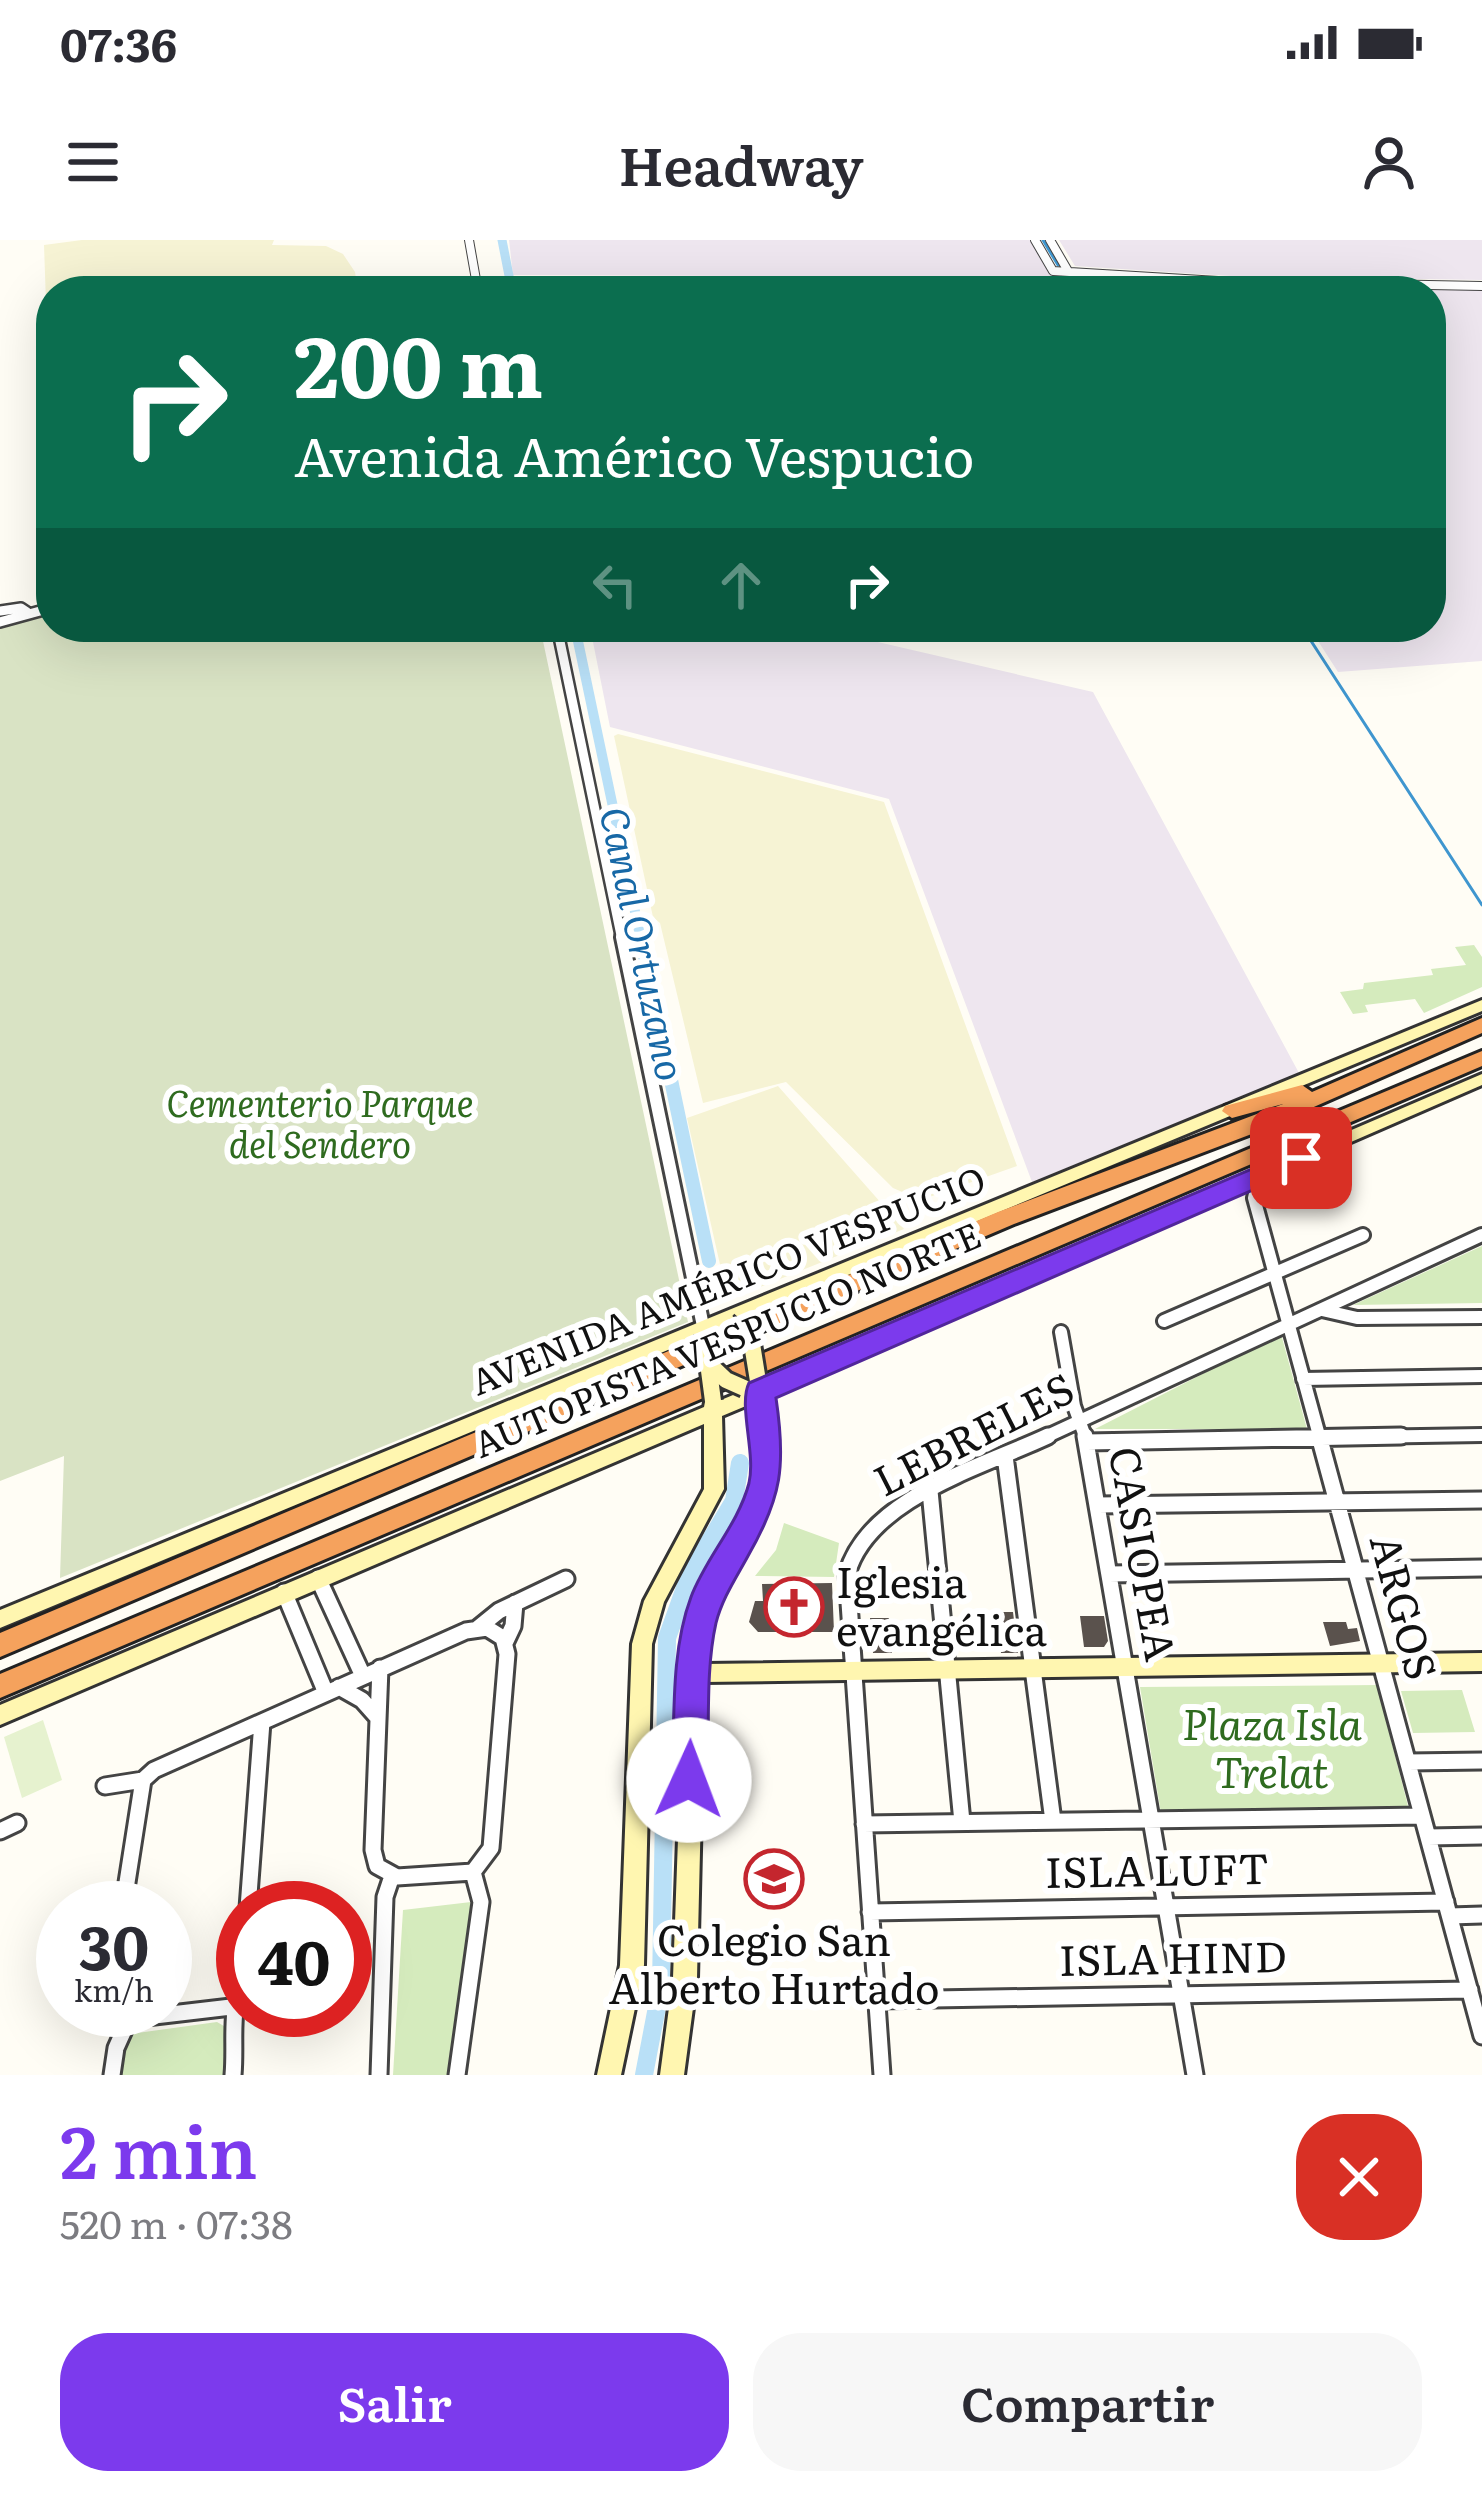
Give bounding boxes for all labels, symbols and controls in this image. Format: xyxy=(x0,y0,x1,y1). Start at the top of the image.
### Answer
text: 07:36 xyxy=(60,9,177,76)
text: Headway xyxy=(618,122,864,203)
icon: menu xyxy=(60,129,126,195)
icon: person xyxy=(1356,129,1422,195)
text: 200 m xyxy=(294,299,543,424)
icon: right xyxy=(96,324,252,480)
text: Avenida Américo Vespucio xyxy=(294,413,974,494)
icon: left xyxy=(582,552,648,618)
icon: ahead xyxy=(708,552,774,618)
icon: right xyxy=(834,552,900,618)
water label: Canal Ortuzano xyxy=(588,801,702,1086)
park label: Cementerio Parque del Sendero xyxy=(166,1075,474,1169)
pin xyxy=(1250,1107,1352,1209)
icon: arrive xyxy=(1268,1125,1334,1191)
street label: AVENIDA AMÉRICO VESPUCIO xyxy=(462,1151,992,1406)
street label: AUTOPISTA VESPUCIO NORTE xyxy=(464,1206,988,1469)
street label: LEBRELES xyxy=(862,1355,1083,1509)
street label: CASIOPEA xyxy=(1096,1441,1194,1666)
street label: ARGOS xyxy=(1357,1527,1455,1686)
place label: Iglesia evangélica xyxy=(836,1549,1047,1659)
church icon: Iglesia evangélica xyxy=(763,1576,825,1638)
park label: Plaza Isla Trelat xyxy=(1182,1691,1362,1801)
position arrow xyxy=(626,1717,752,1843)
street label: ISLA LUFT xyxy=(1045,1835,1269,1901)
school or university icon: Colegio San Alberto Hurtado xyxy=(743,1848,805,1910)
speed limit sign: 40 xyxy=(216,1881,372,2037)
text: 30 xyxy=(79,1899,149,1988)
place label: Colegio San Alberto Hurtado xyxy=(608,1907,940,2017)
street label: ISLA HIND xyxy=(1058,1923,1287,1989)
text: km/h xyxy=(74,1967,154,2011)
text: 2 min xyxy=(60,2094,258,2201)
button: close xyxy=(1296,2114,1422,2240)
text: 520 m · 07:38 xyxy=(60,2193,293,2251)
button: Salir xyxy=(60,2333,729,2471)
button: Compartir xyxy=(753,2333,1422,2471)

